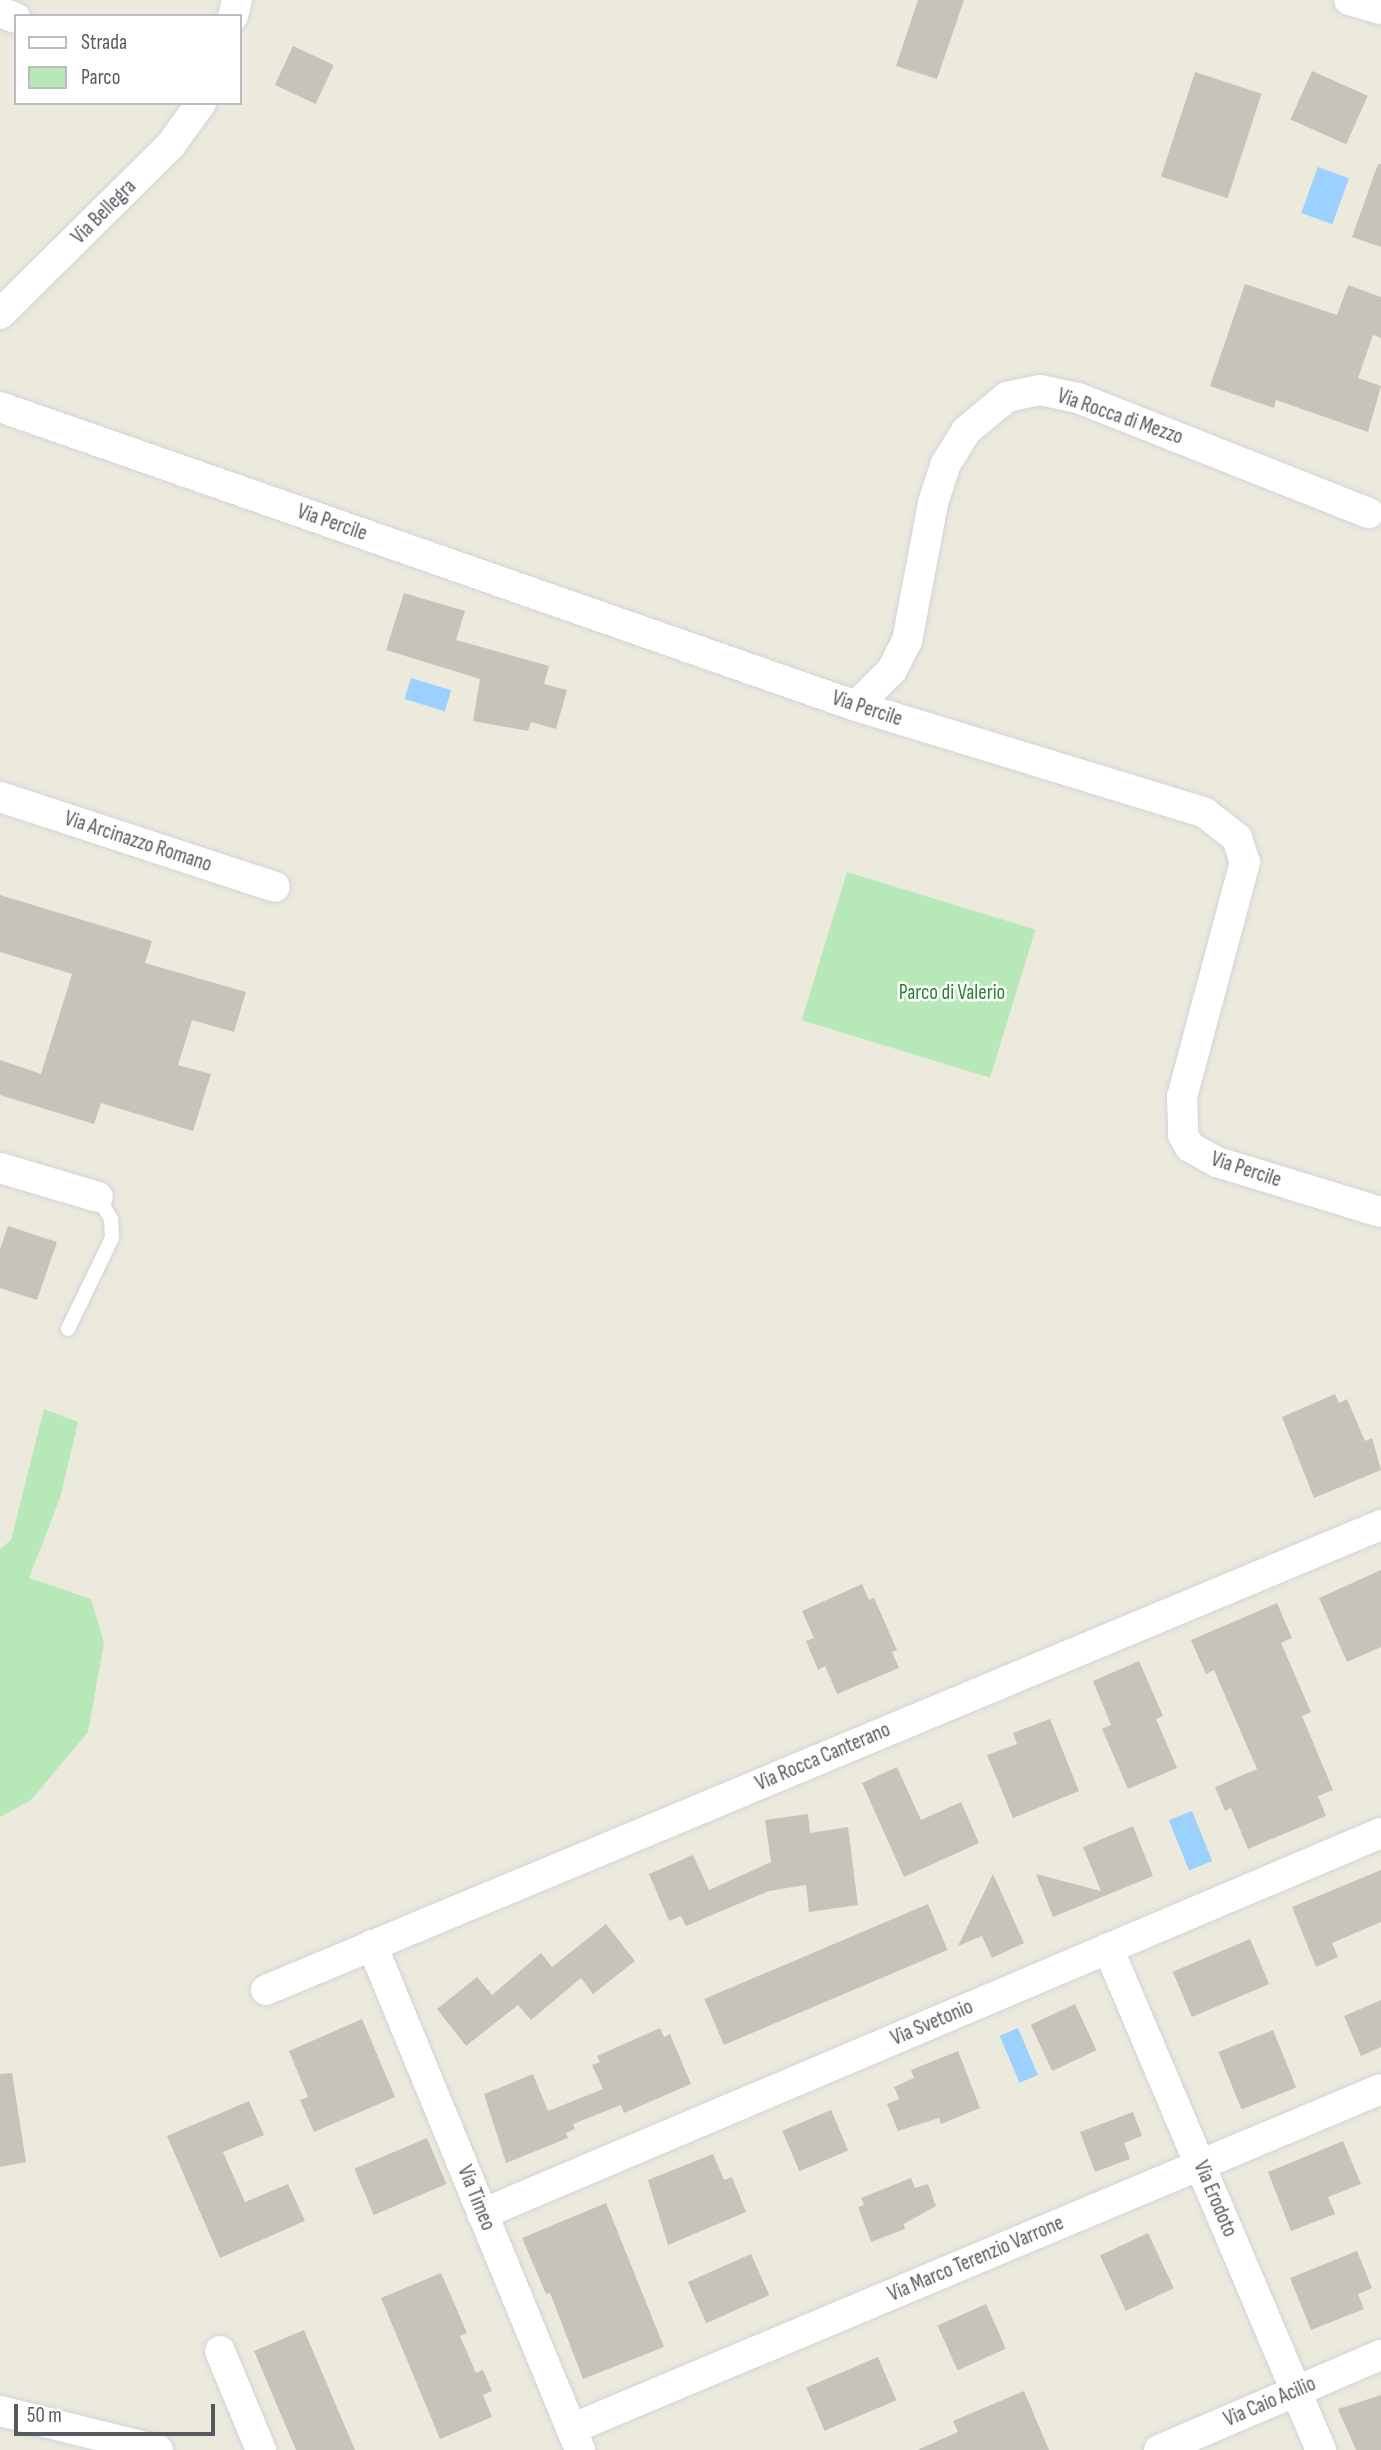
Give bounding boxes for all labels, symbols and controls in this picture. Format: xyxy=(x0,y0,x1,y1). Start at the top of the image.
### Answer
legend xyxy=(14,14,242,105)
text: Strada xyxy=(81,30,127,55)
text: Parco xyxy=(81,65,120,90)
street label: Via Bellegra xyxy=(66,174,142,250)
street label: Via Rocca di Mezzo xyxy=(1054,384,1186,450)
street label: Via Percile xyxy=(294,499,370,547)
street label: Via Percile xyxy=(829,686,905,732)
street label: Via Arcinazzo Romano xyxy=(61,806,215,878)
park label: Parco di Valerio xyxy=(899,980,1005,1006)
street label: Via Percile xyxy=(1208,1147,1284,1193)
street label: Via Rocca Canterano xyxy=(752,1717,894,1797)
street label: Via Svetonio xyxy=(887,1994,977,2052)
street label: Via Erodoto xyxy=(1188,2157,1242,2241)
street label: Via Timeo xyxy=(452,2162,500,2234)
street label: Via Marco Terenzio Varrone xyxy=(884,2211,1068,2307)
street label: Via Caio Acilio xyxy=(1220,2371,1320,2433)
scale bar xyxy=(18,2390,219,2434)
text: 50 m xyxy=(27,2403,62,2428)

